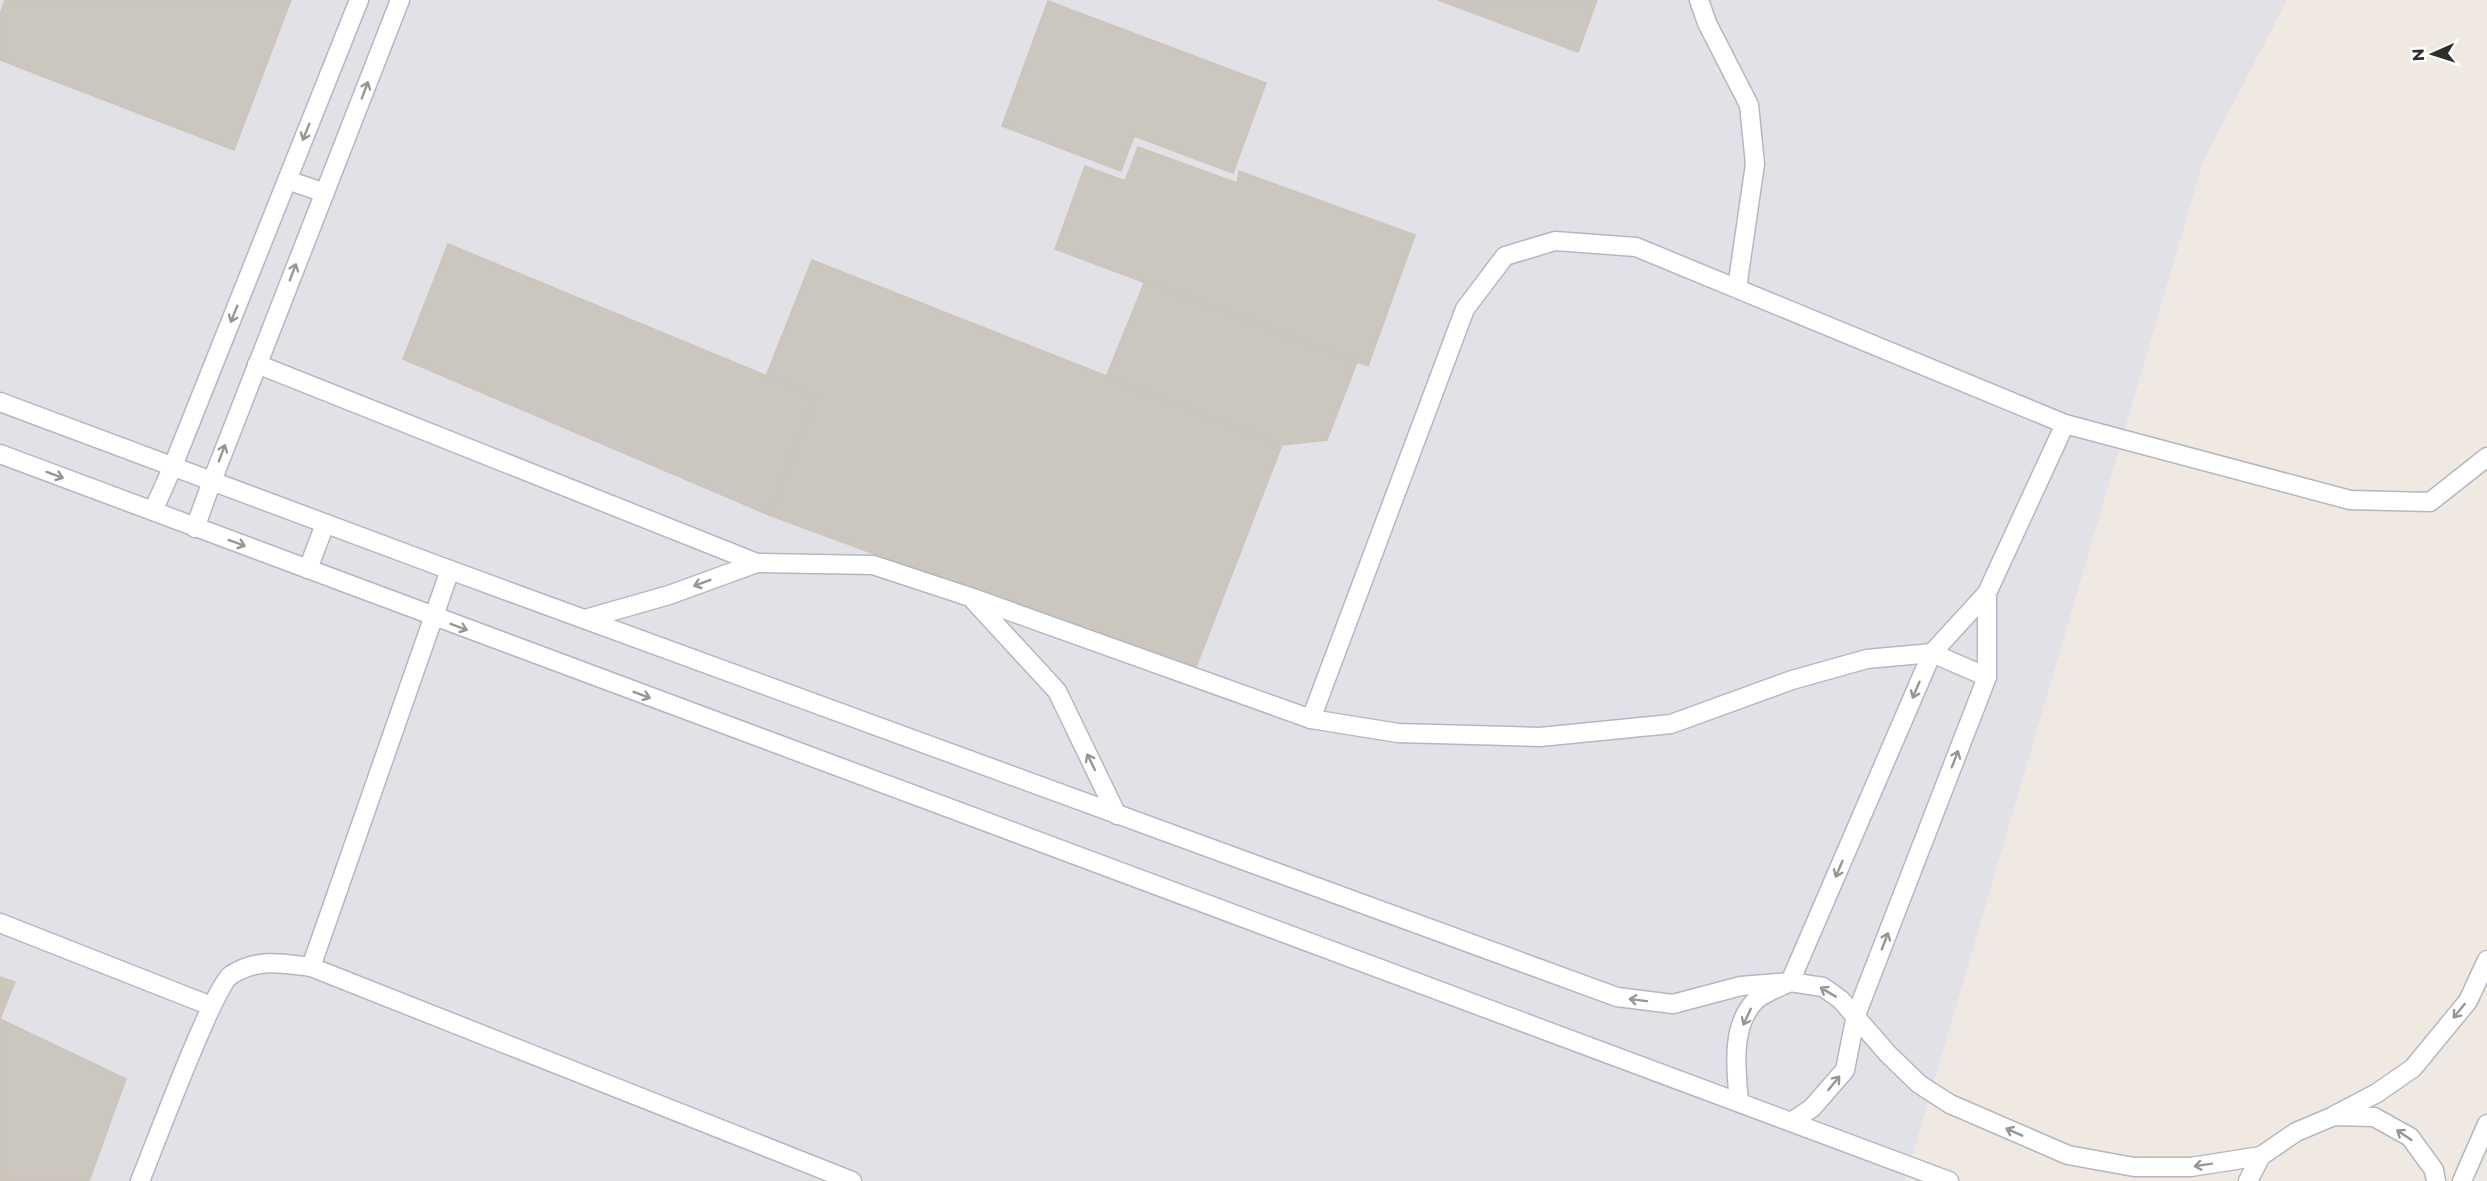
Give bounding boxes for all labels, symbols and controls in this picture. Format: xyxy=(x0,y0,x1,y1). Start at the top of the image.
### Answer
north arrow xyxy=(2403,24,2463,84)
text: N xyxy=(2409,48,2428,62)
one-way arrow xyxy=(360,82,371,100)
one-way arrow xyxy=(300,123,311,141)
one-way arrow xyxy=(289,263,300,282)
one-way arrow xyxy=(227,304,238,322)
one-way arrow xyxy=(217,445,228,463)
one-way arrow xyxy=(45,470,64,481)
one-way arrow xyxy=(227,539,246,550)
one-way arrow xyxy=(693,578,712,589)
one-way arrow xyxy=(449,622,468,633)
one-way arrow xyxy=(1910,680,1922,698)
one-way arrow xyxy=(632,690,651,701)
one-way arrow xyxy=(1950,750,1961,769)
one-way arrow xyxy=(1085,753,1097,771)
one-way arrow xyxy=(1833,859,1844,877)
one-way arrow xyxy=(1880,932,1891,951)
one-way arrow xyxy=(1820,986,1837,998)
one-way arrow xyxy=(1628,994,1648,1005)
one-way arrow xyxy=(2453,1003,2466,1019)
one-way arrow xyxy=(1740,1008,1752,1026)
one-way arrow xyxy=(1828,1076,1841,1092)
one-way arrow xyxy=(2005,1126,2024,1137)
one-way arrow xyxy=(2396,1128,2413,1140)
one-way arrow xyxy=(2194,1160,2213,1171)

